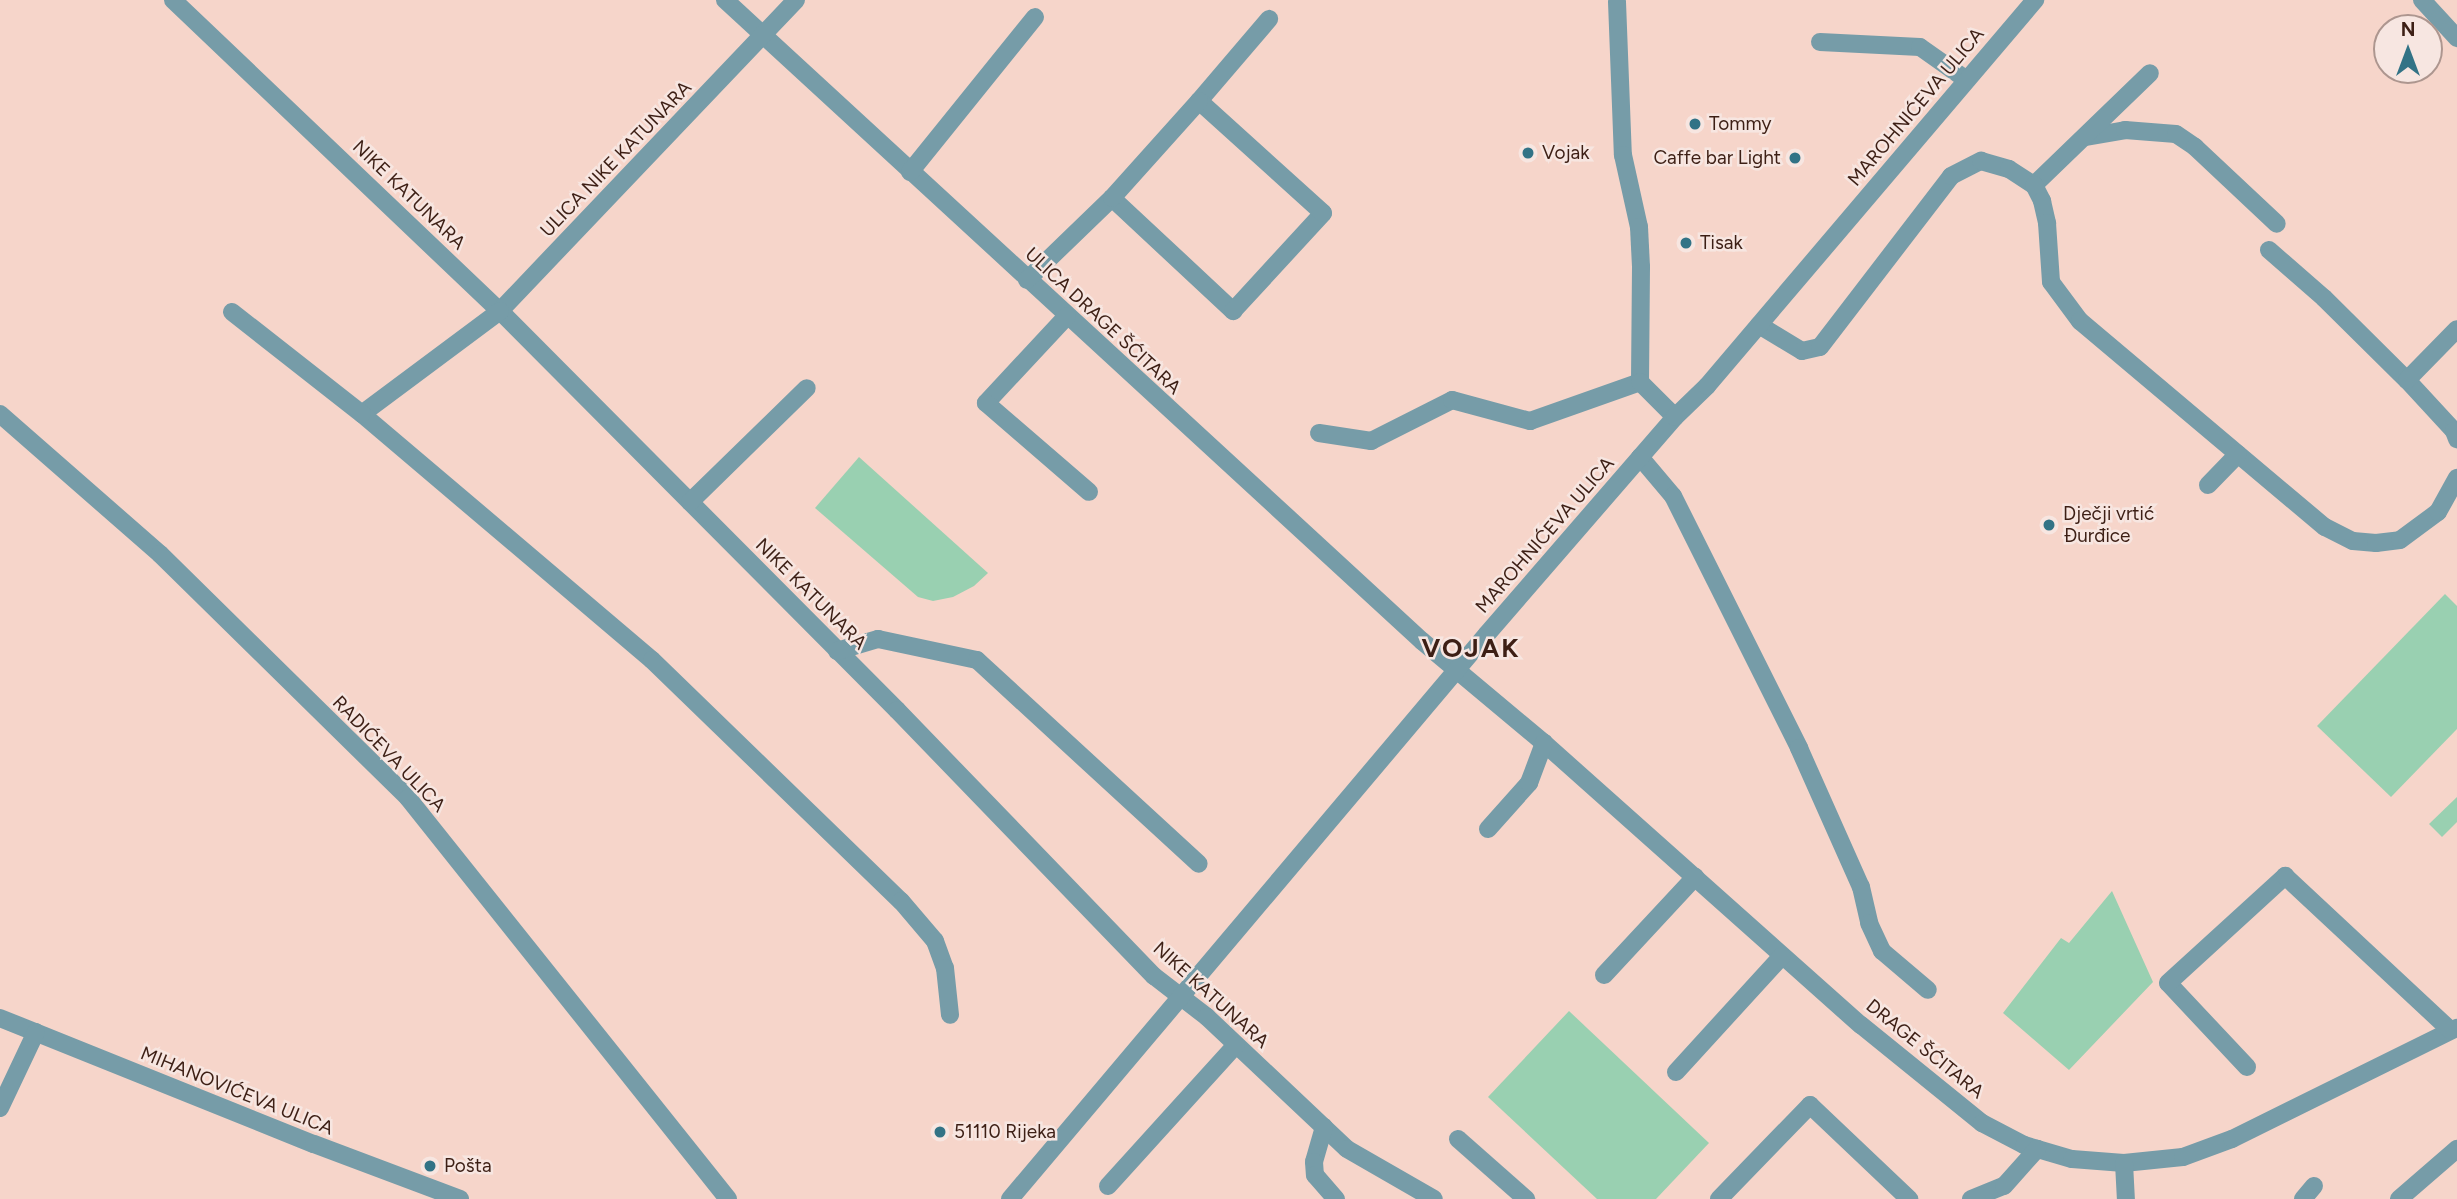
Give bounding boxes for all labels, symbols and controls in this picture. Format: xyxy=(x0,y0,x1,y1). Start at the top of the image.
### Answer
north arrow xyxy=(2373,14,2443,84)
text: N xyxy=(2401,18,2415,41)
street label: MAROHNIĆEVA ULICA xyxy=(1843,23,1989,191)
street label: ULICA NIKE KATUNARA xyxy=(536,76,696,242)
place label: Tommy xyxy=(1709,113,1772,135)
marker: Tommy xyxy=(1687,116,1703,132)
street label: NIKE KATUNARA xyxy=(348,135,470,255)
place label: Vojak xyxy=(1542,142,1589,164)
marker: Vojak xyxy=(1520,145,1536,161)
place label: Caffe bar Light xyxy=(1653,147,1781,169)
marker: Caffe bar Light xyxy=(1787,150,1803,166)
place label: Tisak xyxy=(1700,232,1743,254)
marker: Tisak xyxy=(1678,235,1694,251)
street label: ULICA DRAGE ŠĆITARA xyxy=(1020,243,1186,399)
street label: MAROHNIĆEVA ULICA xyxy=(1471,452,1619,618)
place label: Dječji vrtić Đurđice xyxy=(2063,503,2154,547)
marker: Dječji vrtić Đurđice xyxy=(2041,517,2057,533)
street label: NIKE KATUNARA xyxy=(751,534,871,654)
district label: VOJAK xyxy=(1422,633,1520,665)
street label: RADIĆEVA ULICA xyxy=(328,691,450,817)
street label: NIKE KATUNARA xyxy=(1148,937,1274,1053)
street label: DRAGE ŠĆITARA xyxy=(1861,994,1989,1104)
street label: MIHANOVIĆEVA ULICA xyxy=(137,1042,337,1140)
place label: 51110 Rijeka xyxy=(954,1121,1056,1143)
marker: 51110 Rijeka xyxy=(932,1124,948,1140)
place label: Pošta xyxy=(444,1155,492,1177)
marker: Pošta xyxy=(422,1158,438,1174)

